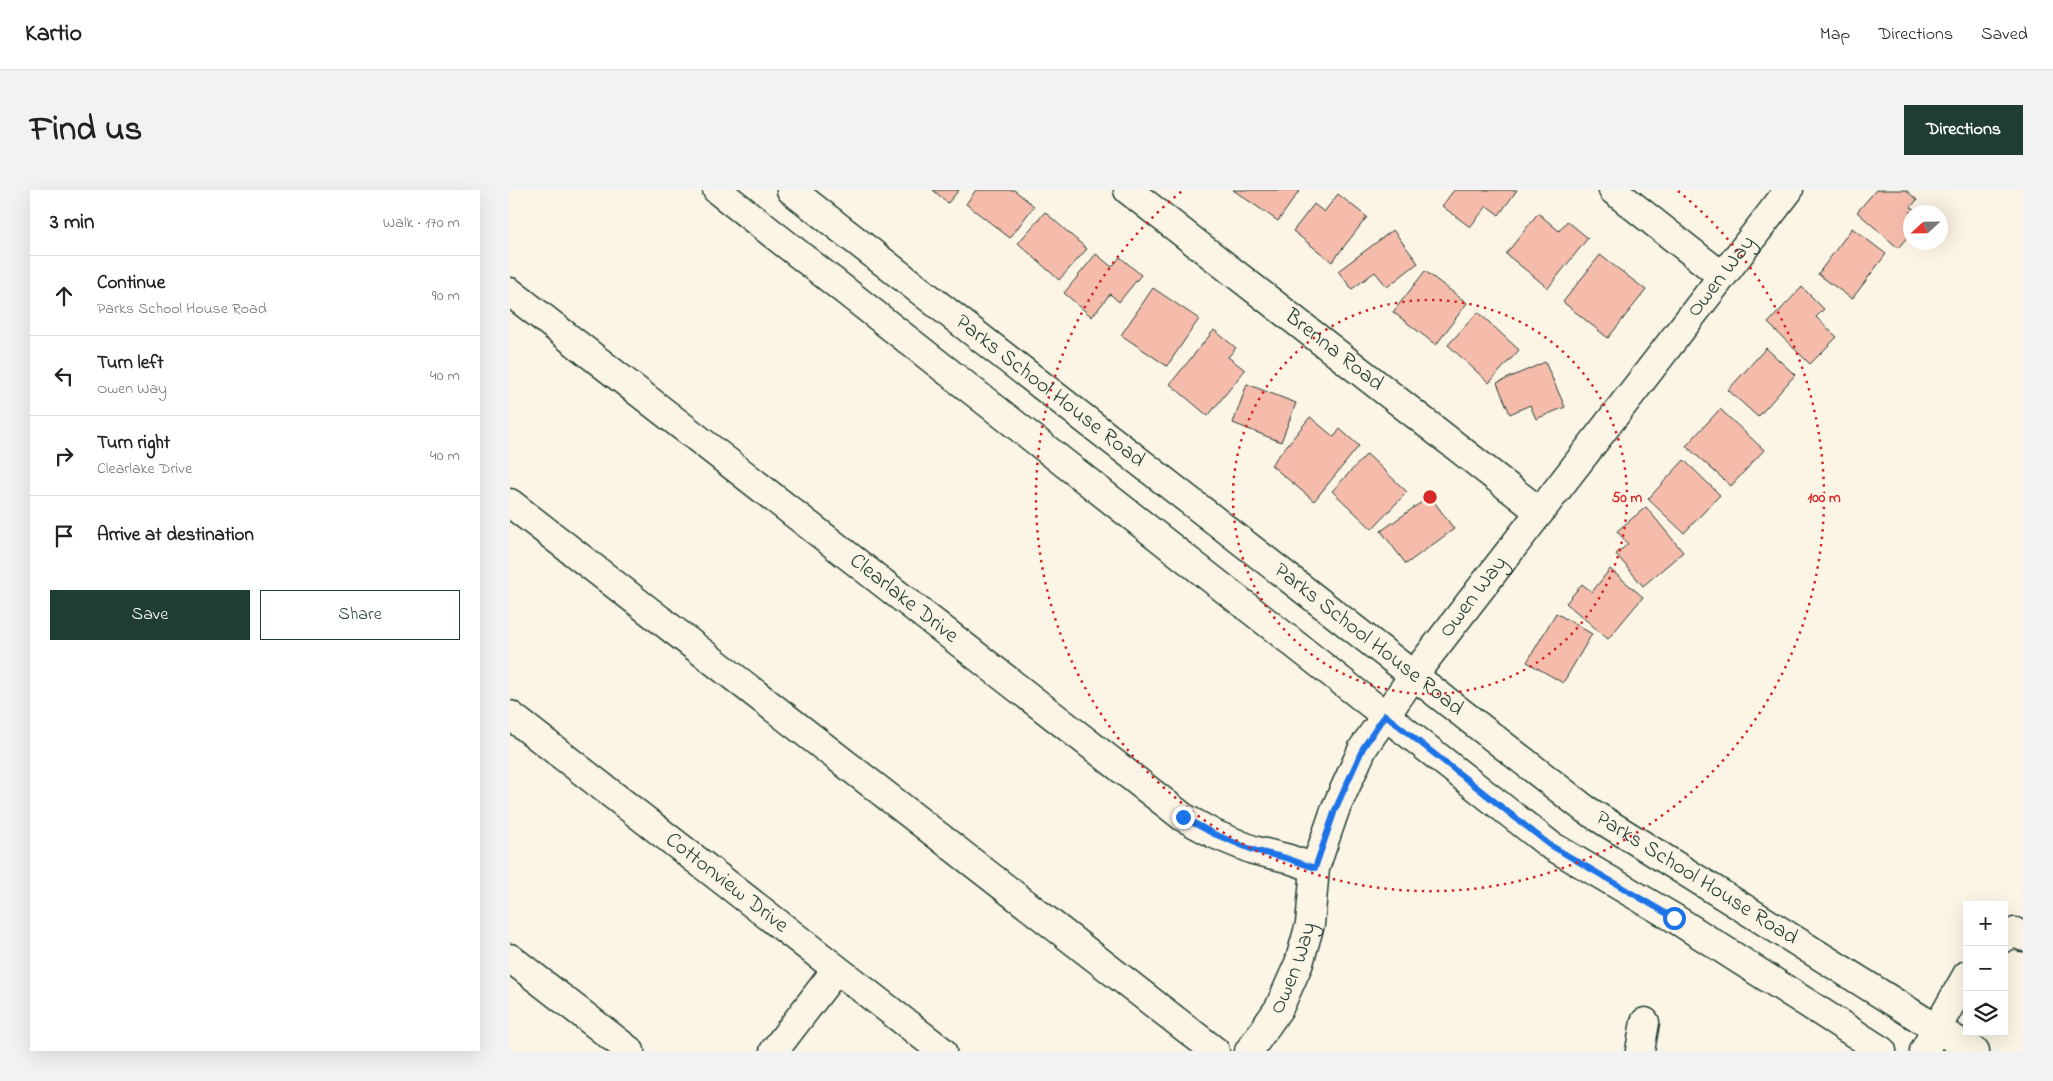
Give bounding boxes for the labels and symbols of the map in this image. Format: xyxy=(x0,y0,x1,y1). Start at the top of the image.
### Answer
north arrow xyxy=(1903,205,1948,250)
street label: Owen Way xyxy=(1680,229,1765,325)
street label: Brenna Road xyxy=(1276,301,1390,400)
street label: Parks School House Road xyxy=(948,307,1152,476)
text: 50 m xyxy=(1612,487,1643,509)
text: 100 m xyxy=(1807,487,1841,509)
centre of rings xyxy=(1421,488,1439,506)
street label: Clearlake Drive xyxy=(842,546,965,652)
street label: Owen Way xyxy=(1432,549,1517,645)
street label: Parks School House Road xyxy=(1266,556,1470,724)
street label: Parks School House Road xyxy=(1589,803,1804,954)
route end xyxy=(1172,806,1195,829)
street label: Cottonview Drive xyxy=(658,825,795,942)
route start xyxy=(1663,907,1686,930)
street label: Owen Way xyxy=(1262,919,1327,1020)

